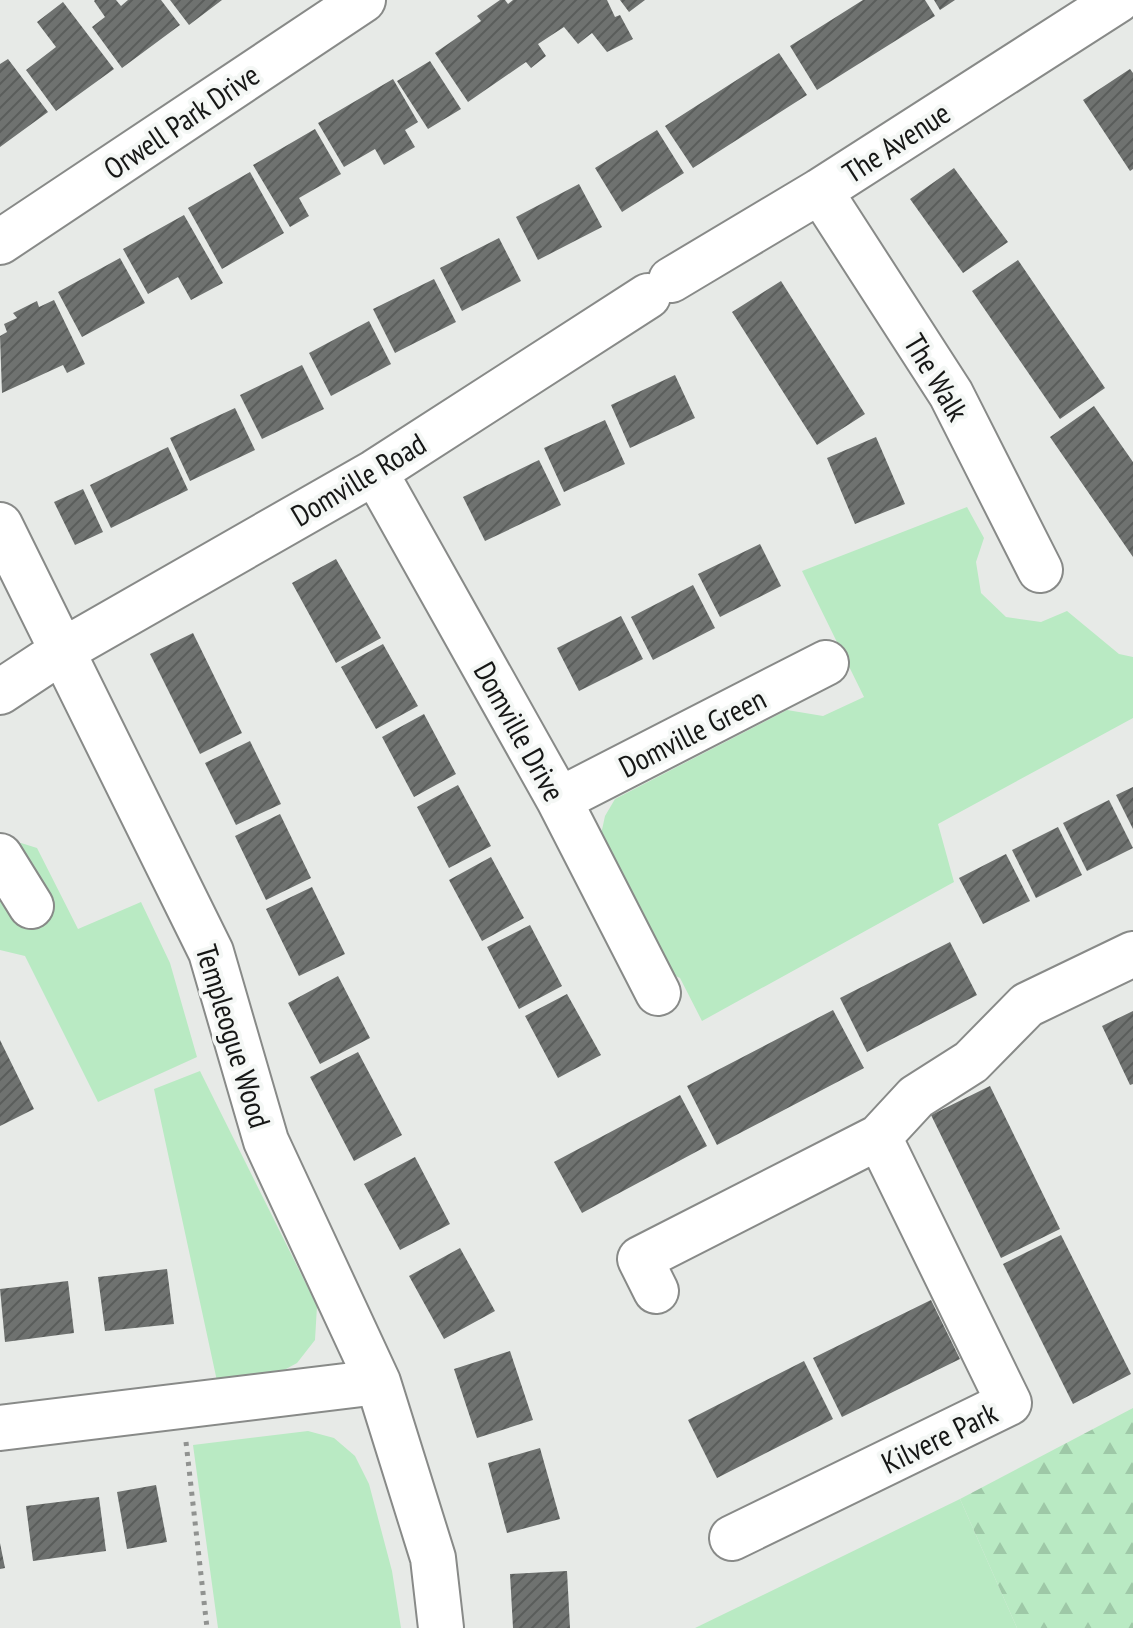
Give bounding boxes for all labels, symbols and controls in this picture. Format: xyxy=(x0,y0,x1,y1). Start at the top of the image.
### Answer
street label: Orwell Park Drive xyxy=(96,55,266,187)
street label: The Avenue xyxy=(835,93,957,191)
street label: The Walk xyxy=(896,326,978,428)
street label: Domville Road xyxy=(284,424,432,534)
street label: Domville Drive xyxy=(466,654,574,808)
street label: Domville Green xyxy=(612,678,772,786)
street label: Templeogue Wood xyxy=(188,940,280,1132)
street label: Kilvere Park xyxy=(875,1392,1004,1482)

